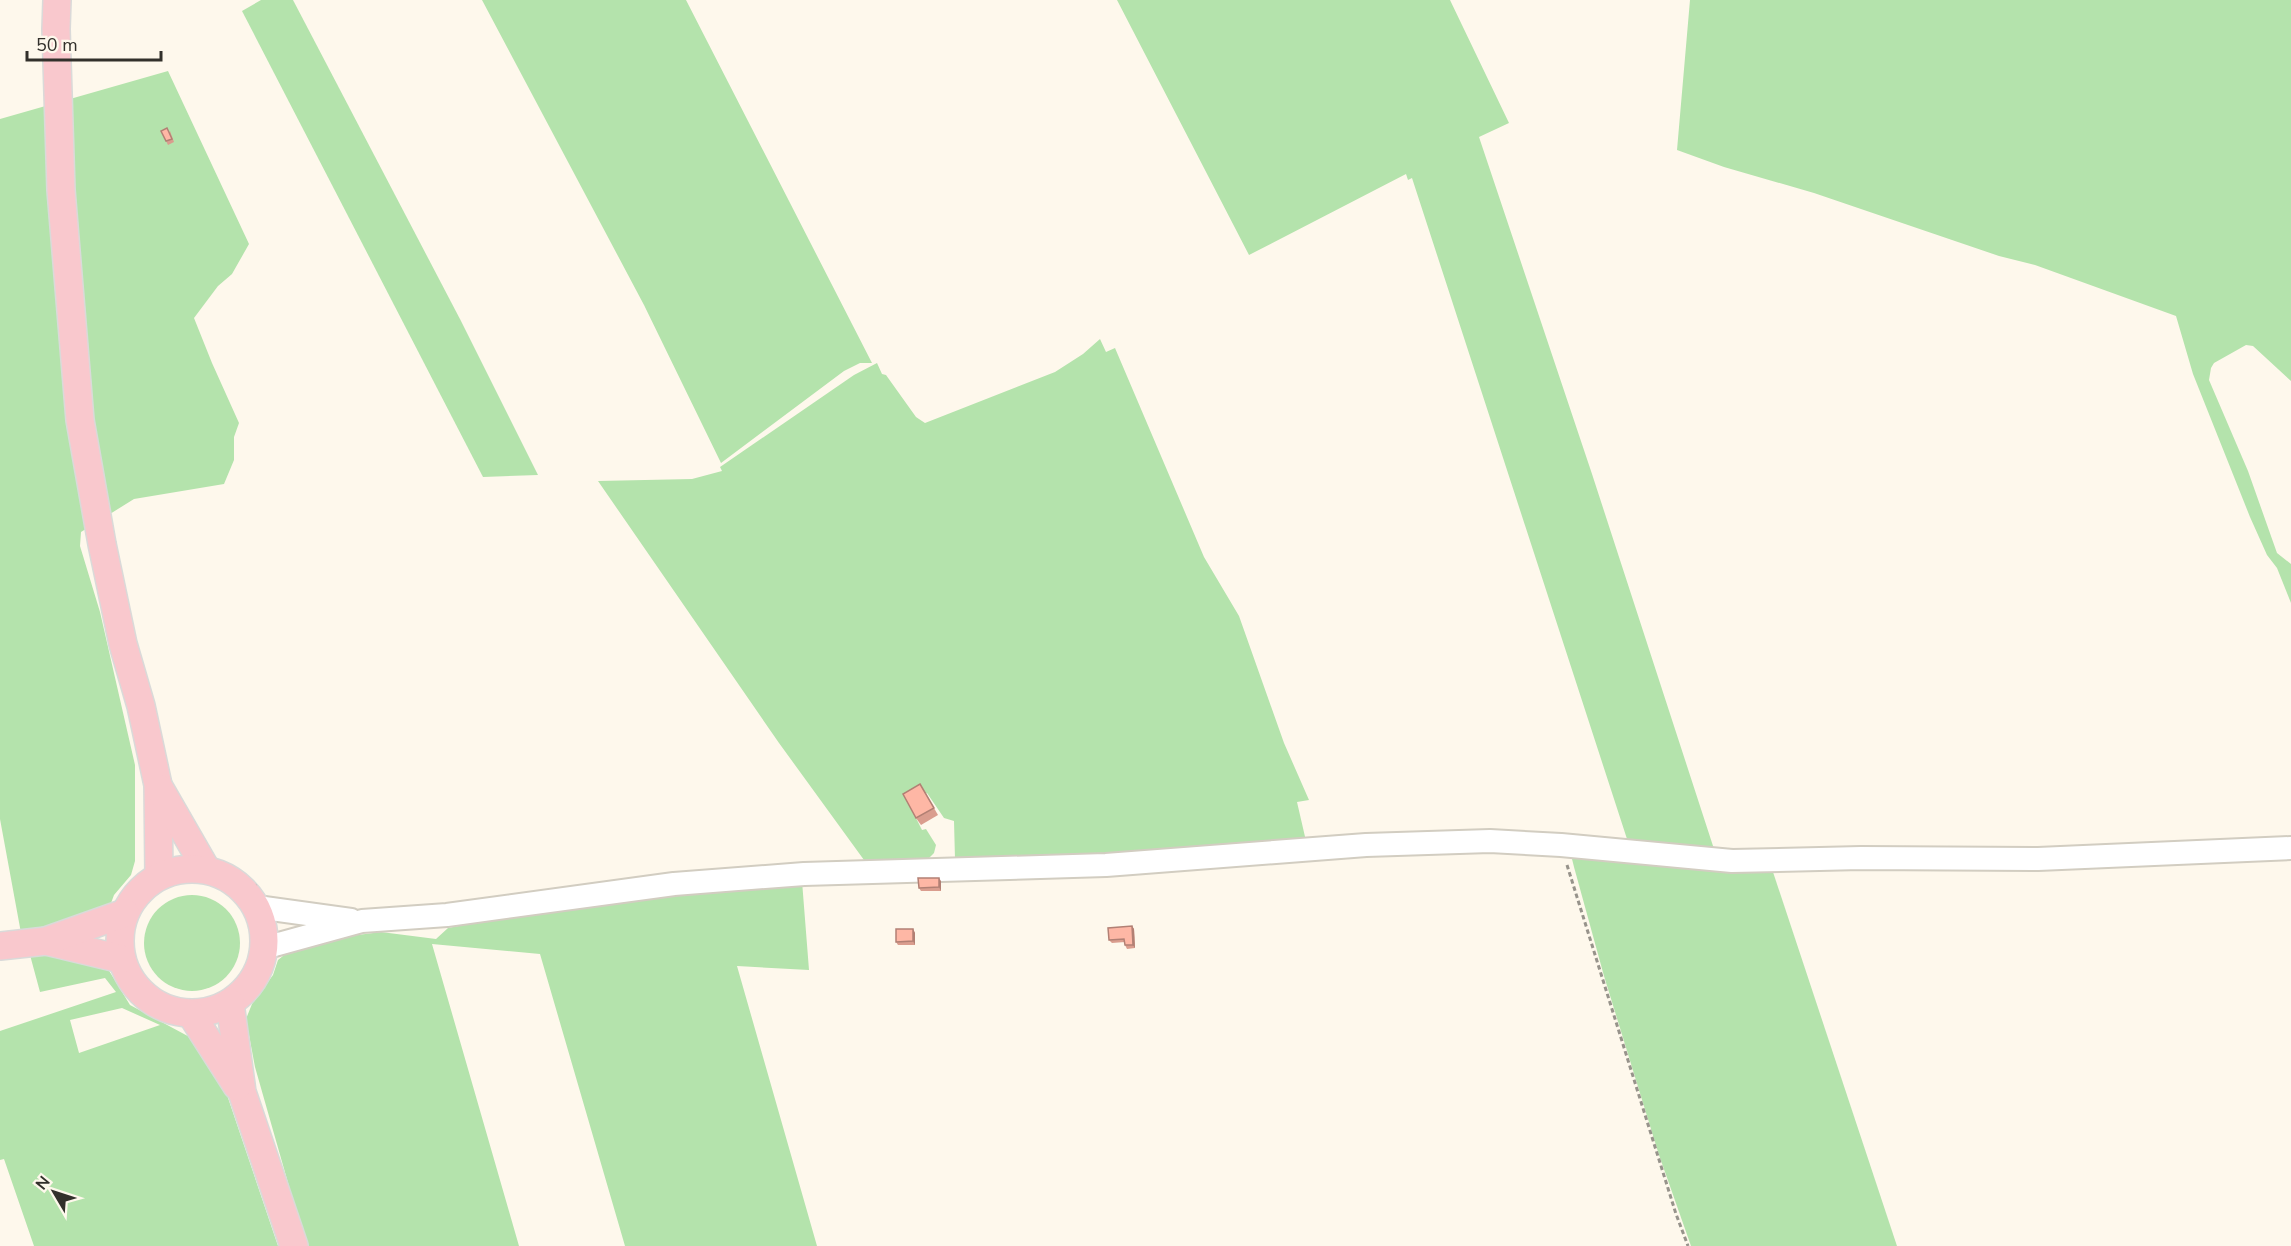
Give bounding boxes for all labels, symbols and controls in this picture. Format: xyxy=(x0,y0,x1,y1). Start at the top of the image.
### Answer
scale bar xyxy=(27,24,160,62)
text: 50 m xyxy=(36,33,78,57)
north arrow xyxy=(24,1162,84,1222)
text: N xyxy=(31,1172,55,1195)

